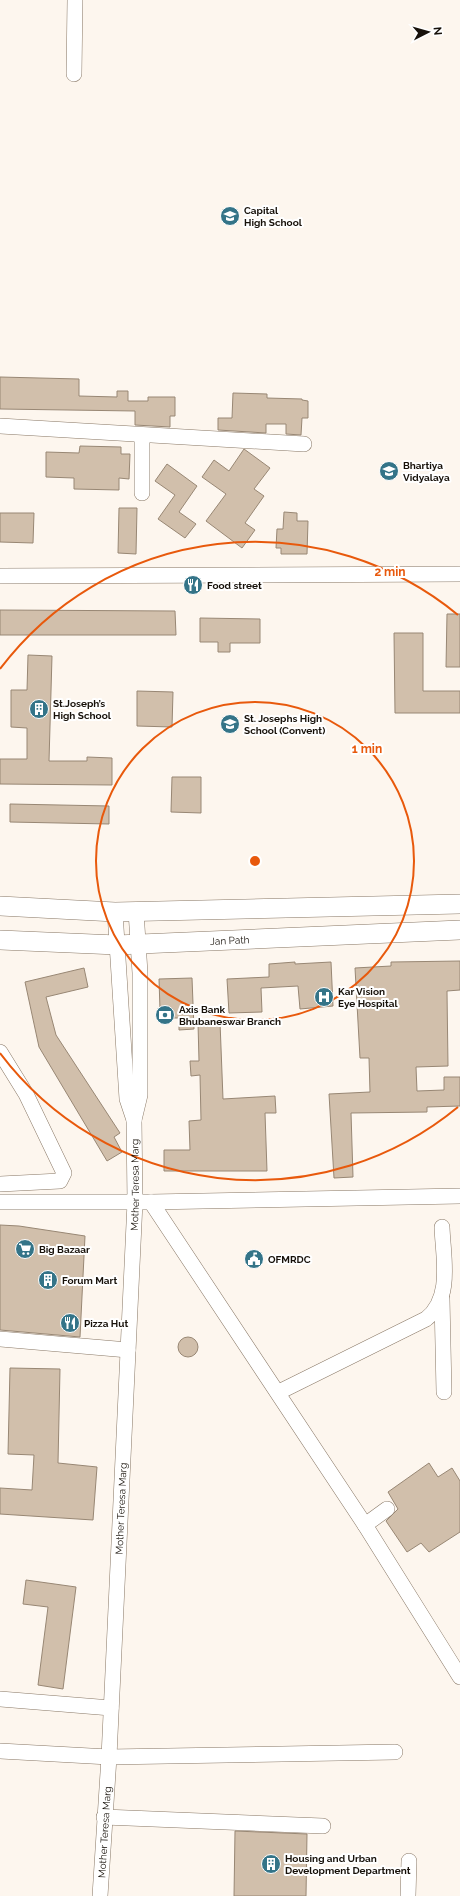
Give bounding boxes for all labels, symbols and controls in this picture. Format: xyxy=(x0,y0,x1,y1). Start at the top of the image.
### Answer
north arrow xyxy=(408,12,448,52)
text: N xyxy=(431,26,444,36)
school or university icon: Capital High School xyxy=(219,205,241,227)
place label: Capital High School xyxy=(244,205,303,228)
school or university icon: Bhartiya Vidyalaya xyxy=(378,460,400,482)
place label: Bhartiya Vidyalaya xyxy=(403,460,450,483)
text: 2 min xyxy=(374,565,406,579)
restaurant icon: Food street xyxy=(182,574,204,596)
place label: Food street xyxy=(207,580,262,591)
building icon: St.Joseph’s High School xyxy=(28,698,50,720)
place label: St.Joseph’s High School xyxy=(53,698,112,721)
school or university icon: St. Josephs High School (Convent) xyxy=(219,713,241,735)
place label: St. Josephs High School (Convent) xyxy=(244,713,325,736)
text: 1 min xyxy=(352,742,382,756)
centre of rings xyxy=(248,854,262,868)
street label: Jan Path xyxy=(210,934,250,947)
hospital icon: Kar Vision Eye Hospital xyxy=(313,986,335,1008)
place label: Kar Vision Eye Hospital xyxy=(338,986,398,1009)
bank icon: Axis Bank Bhubaneswar Branch xyxy=(154,1004,176,1026)
place label: Axis Bank Bhubaneswar Branch xyxy=(179,1004,281,1027)
street label: Mother Teresa Marg xyxy=(129,1139,141,1231)
supermarket icon: Big Bazaar xyxy=(14,1238,36,1260)
place label: Big Bazaar xyxy=(39,1244,90,1255)
public building icon: OFMRDC xyxy=(243,1248,265,1270)
place label: OFMRDC xyxy=(268,1254,311,1265)
building icon: Forum Mart xyxy=(37,1269,59,1291)
place label: Forum Mart xyxy=(62,1275,117,1286)
restaurant icon: Pizza Hut xyxy=(59,1312,81,1334)
place label: Pizza Hut xyxy=(84,1318,128,1329)
street label: Mother Teresa Marg xyxy=(113,1462,129,1555)
street label: Mother Teresa Marg xyxy=(96,1786,113,1878)
building icon: Housing and Urban Development Department xyxy=(260,1853,282,1875)
place label: Housing and Urban Development Department xyxy=(285,1853,411,1876)

